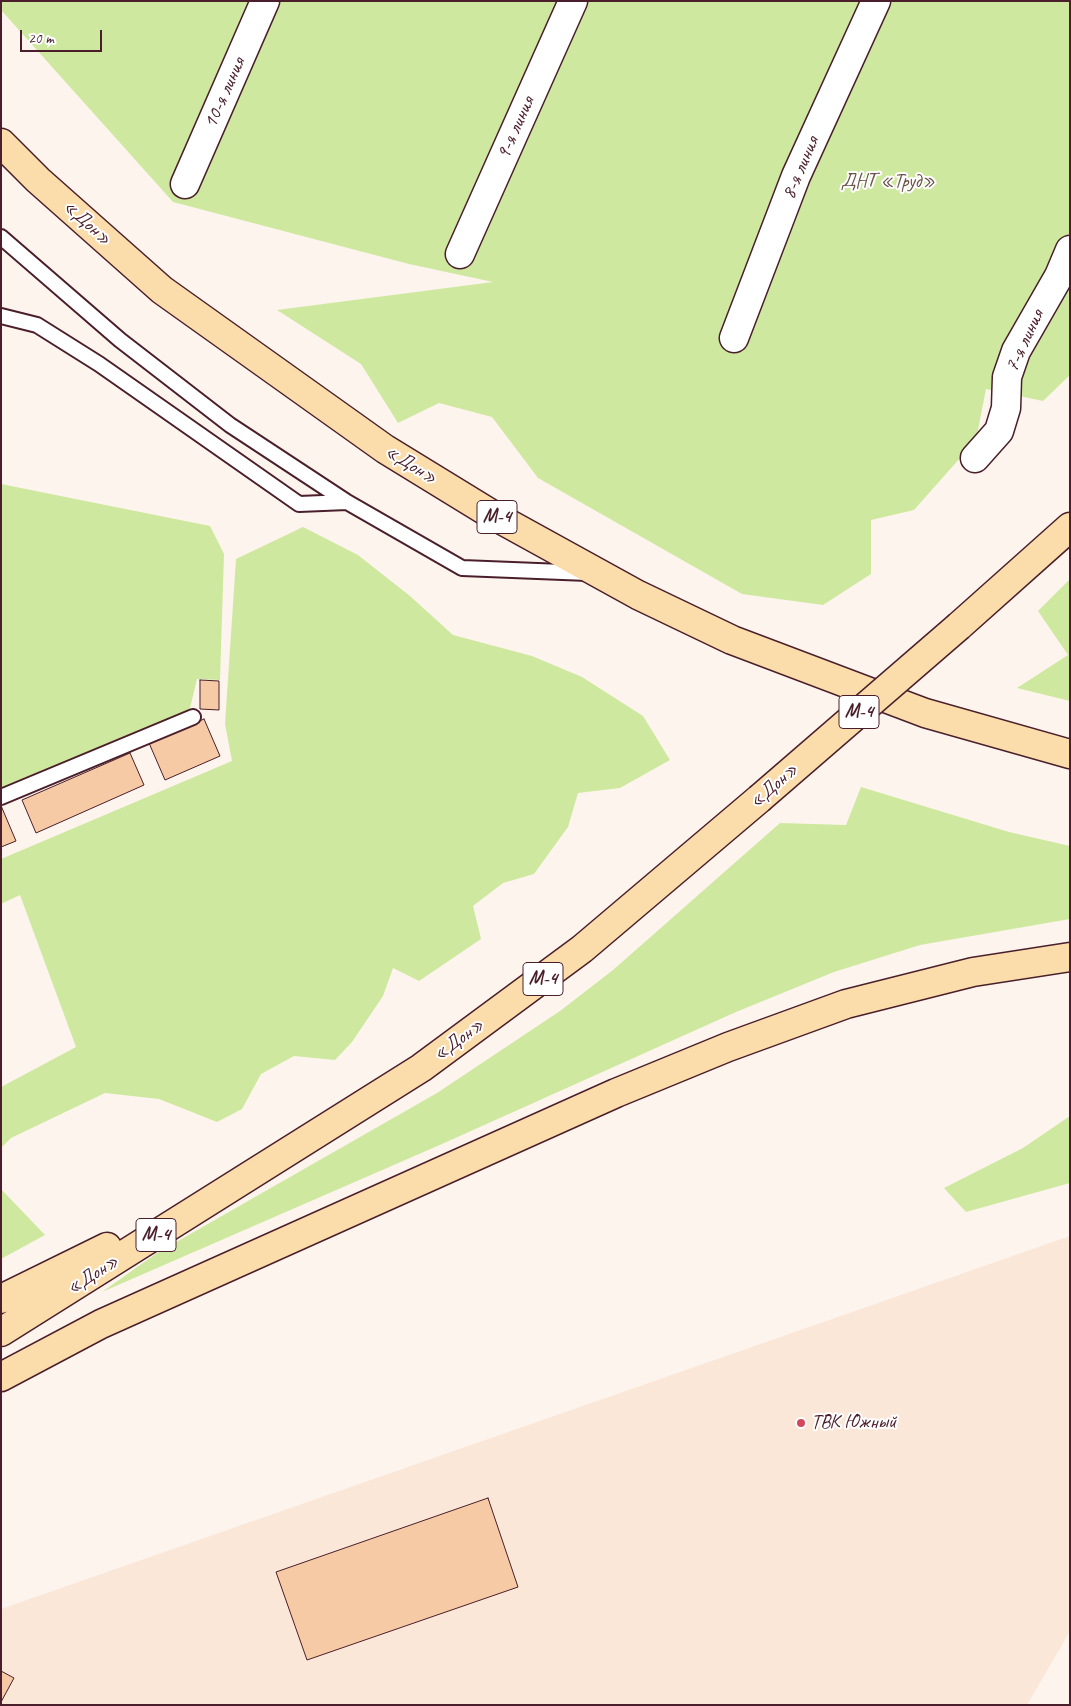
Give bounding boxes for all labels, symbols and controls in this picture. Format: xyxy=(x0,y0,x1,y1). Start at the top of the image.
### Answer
scale bar xyxy=(22,20,105,52)
text: 20 m xyxy=(28,29,54,48)
street label: 10-я линия xyxy=(199,54,251,132)
street label: 9-я линия xyxy=(492,93,540,163)
street label: 8-я линия xyxy=(777,133,825,203)
park label: ДНТ «Труд» xyxy=(841,170,935,194)
street label: «Дон» xyxy=(58,195,116,251)
street label: 7-я линия xyxy=(1000,306,1050,376)
street label: «Дон» xyxy=(381,440,441,490)
road number: М-4 xyxy=(477,501,517,534)
road number: М-4 xyxy=(839,696,879,729)
street label: «Дон» xyxy=(745,758,803,814)
road number: М-4 xyxy=(523,962,563,996)
street label: «Дон» xyxy=(429,1014,489,1066)
road number: М-4 xyxy=(136,1218,176,1252)
street label: «Дон» xyxy=(63,1250,123,1300)
place label: ТВК Южный xyxy=(811,1411,896,1435)
marker: ТВК Южный xyxy=(795,1417,807,1429)

